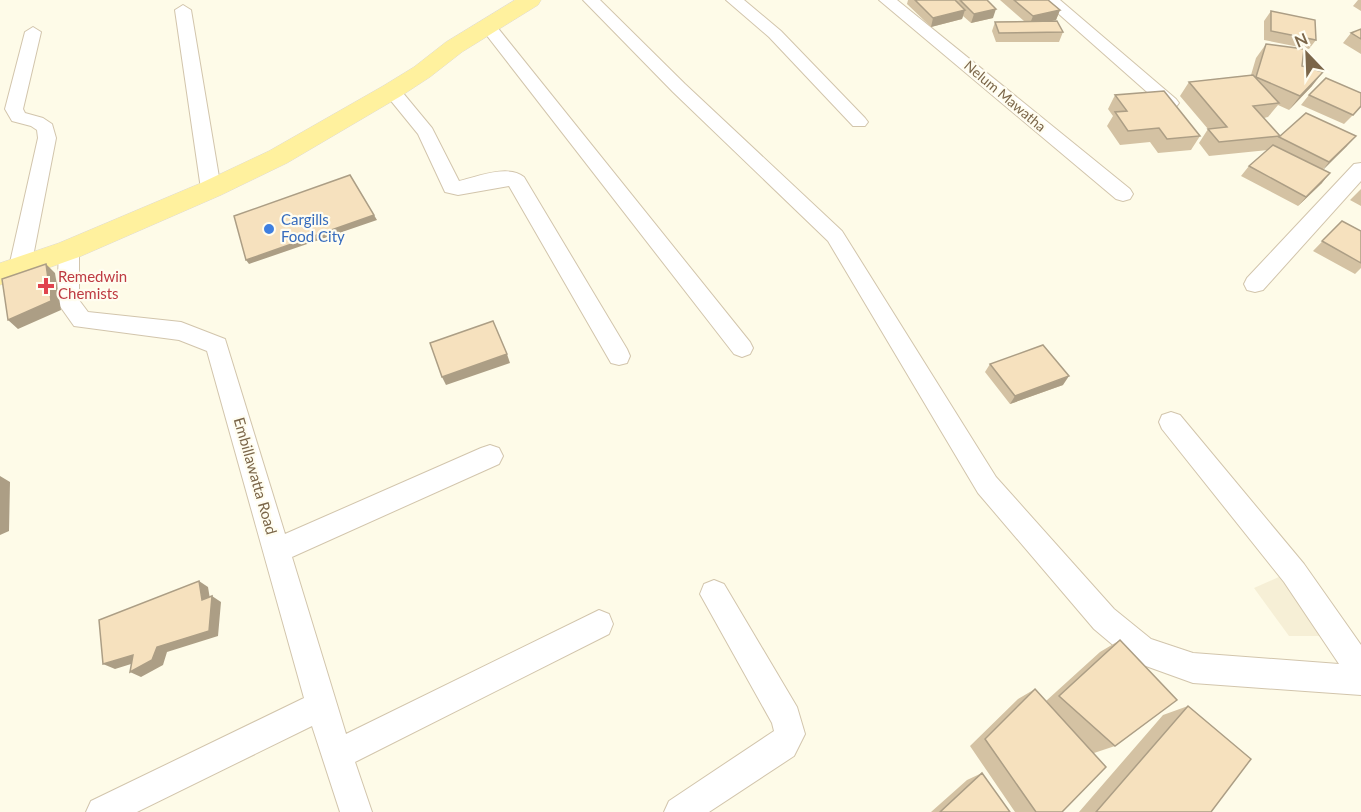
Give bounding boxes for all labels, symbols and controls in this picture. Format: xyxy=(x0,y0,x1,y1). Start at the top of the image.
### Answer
north arrow xyxy=(1277,24,1337,84)
text: N xyxy=(1292,29,1310,51)
street label: Nelum Mawatha xyxy=(961,57,1050,135)
place label: Cargills Food City xyxy=(281,210,345,245)
marker: Cargills Food City xyxy=(262,222,276,236)
place label: Remedwin Chemists xyxy=(58,267,127,302)
marker: Remedwin Chemists xyxy=(39,279,53,293)
street label: Embillawatta Road xyxy=(231,415,281,536)

